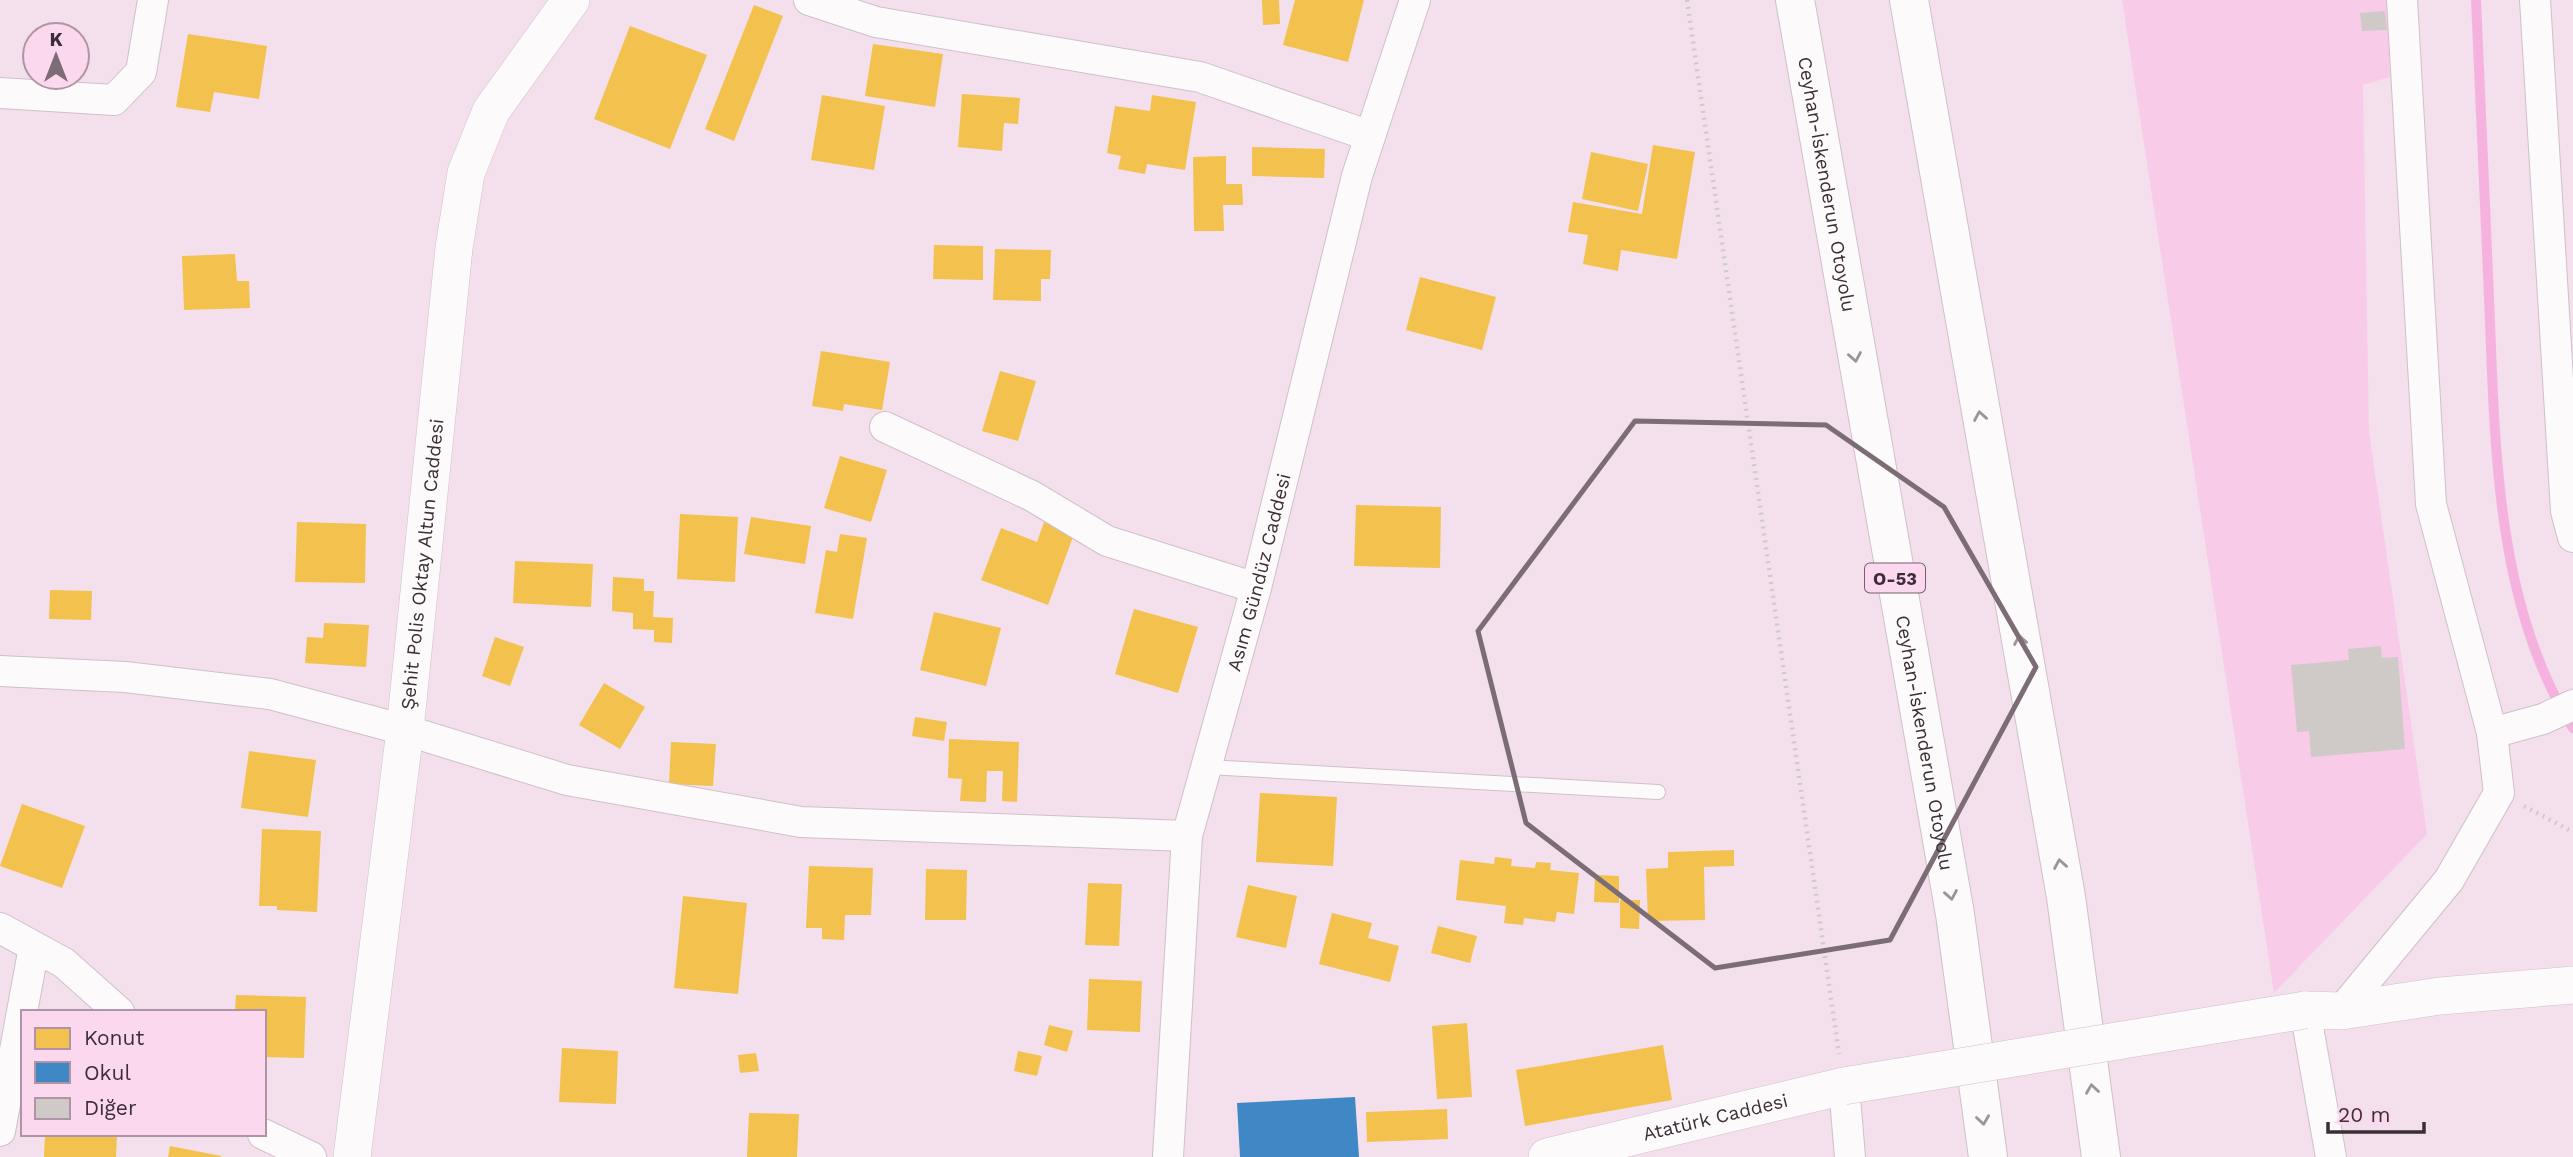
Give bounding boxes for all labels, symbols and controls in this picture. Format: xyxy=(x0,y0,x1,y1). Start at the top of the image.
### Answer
north arrow xyxy=(21,21,91,91)
text: K xyxy=(49,28,63,51)
street label: Ceyhan-İskenderun Otoyolu xyxy=(1794,55,1861,314)
one-way arrow xyxy=(1847,351,1862,363)
one-way arrow xyxy=(1973,410,1988,422)
street label: Şehit Polis Oktay Altun Caddesi xyxy=(396,417,448,711)
street label: Asım Gündüz Caddesi xyxy=(1222,471,1295,674)
road number: O-53 xyxy=(1865,564,1925,592)
street label: Ceyhan-İskenderun Otoyolu xyxy=(1891,613,1959,872)
one-way arrow xyxy=(2013,634,2028,646)
one-way arrow xyxy=(2053,858,2068,870)
one-way arrow xyxy=(1943,889,1958,901)
legend xyxy=(21,1010,266,1136)
text: Konut xyxy=(84,1025,144,1050)
text: Okul xyxy=(84,1060,131,1085)
one-way arrow xyxy=(2084,1084,2099,1095)
street label: Atatürk Caddesi xyxy=(1640,1088,1790,1145)
scale bar xyxy=(2328,1090,2424,1134)
text: Diğer xyxy=(84,1095,137,1120)
text: 20 m xyxy=(2338,1102,2390,1127)
one-way arrow xyxy=(1975,1114,1990,1126)

